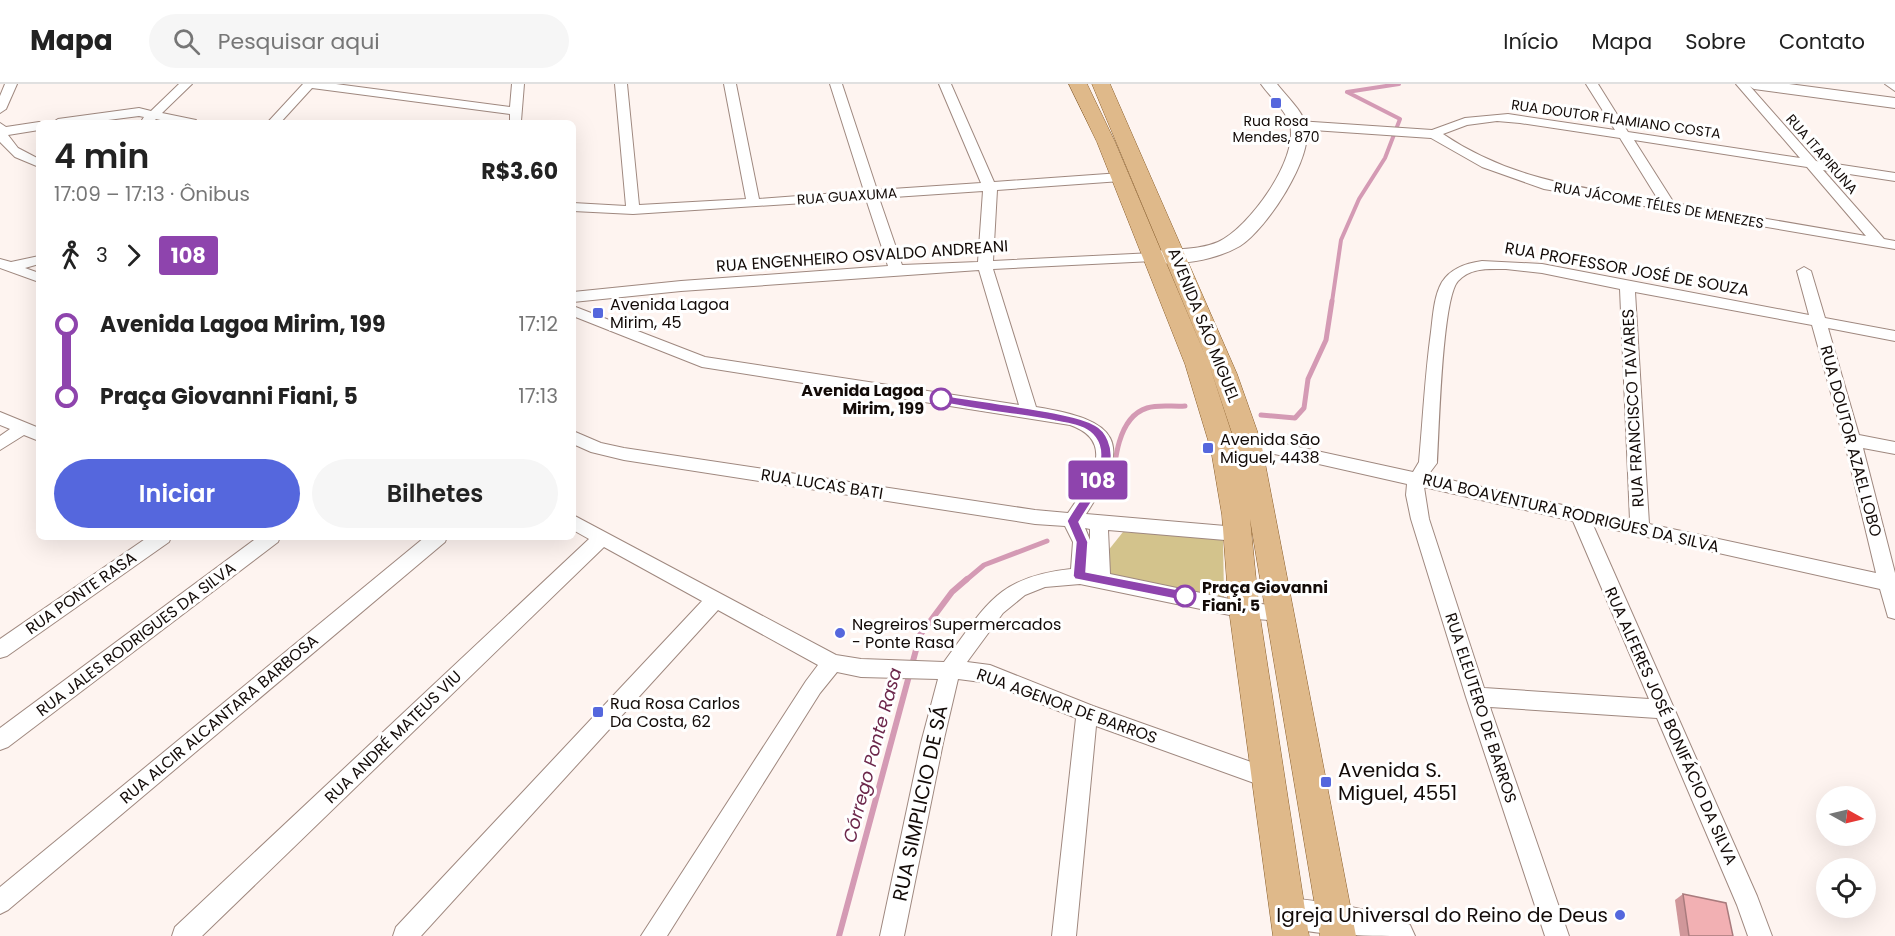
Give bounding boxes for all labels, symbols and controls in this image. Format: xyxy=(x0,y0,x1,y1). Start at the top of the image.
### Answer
search box xyxy=(149,14,569,68)
text: Mapa xyxy=(30,21,113,60)
icon: search xyxy=(170,25,203,58)
text: Pesquisar aqui xyxy=(218,26,380,57)
text: Início xyxy=(1503,27,1558,56)
text: Mapa xyxy=(1591,27,1652,56)
text: Sobre xyxy=(1685,27,1746,56)
text: Contato xyxy=(1779,27,1865,56)
street label: RUA DOUTOR FLAMIANO COSTA xyxy=(1510,94,1722,144)
marker: Rua Rosa Mendes, 870 xyxy=(1269,96,1283,110)
street label: RUA ITAPIRUNA xyxy=(1782,110,1862,198)
place label: Rua Rosa Mendes, 870 xyxy=(1233,111,1319,147)
text: 4 min xyxy=(54,133,149,180)
text: R$3.60 xyxy=(481,156,558,187)
street label: RUA JÁCOME TÉLES DE MENEZES xyxy=(1552,177,1766,233)
text: 17:09 – 17:13 · Ônibus xyxy=(54,180,250,208)
street label: RUA GUAXUMA xyxy=(796,183,898,209)
street label: RUA ENGENHEIRO OSVALDO ANDREANI xyxy=(715,234,1009,278)
street label: RUA PROFESSOR JOSÉ DE SOUZA xyxy=(1503,236,1751,302)
icon: walk xyxy=(54,239,87,272)
icon: forward xyxy=(117,239,150,272)
text: 3 xyxy=(96,241,108,269)
text: 108 xyxy=(171,241,206,270)
street label: AVENIDA SÃO MIGUEL xyxy=(1163,244,1245,406)
place label: Avenida Lagoa Mirim, 45 xyxy=(610,293,729,334)
marker: Avenida Lagoa Mirim, 45 xyxy=(591,306,605,320)
street label: RUA FRANCISCO TAVARES xyxy=(1616,308,1650,508)
text: Avenida Lagoa Mirim, 199 xyxy=(100,309,386,340)
text: 17:12 xyxy=(519,310,558,338)
street label: RUA DOUTOR AZAEL LOBO xyxy=(1814,343,1888,539)
place label: Avenida Lagoa Mirim, 199 xyxy=(801,379,924,420)
text: Praça Giovanni Fiani, 5 xyxy=(100,381,358,412)
text: 17:13 xyxy=(518,382,558,410)
marker: Avenida Lagoa Mirim, 199 xyxy=(930,388,952,410)
place label: Avenida São Miguel, 4438 xyxy=(1220,428,1320,469)
marker: Avenida São Miguel, 4438 xyxy=(1201,441,1215,455)
button: Iniciar xyxy=(54,459,300,528)
button: Bilhetes xyxy=(312,459,558,528)
line badge: 108 xyxy=(1064,460,1132,500)
street label: RUA LUCAS BATI xyxy=(759,463,885,505)
text: 108 xyxy=(1080,466,1116,495)
street label: RUA BOAVENTURA RODRIGUES DA SILVA xyxy=(1420,468,1722,558)
street label: RUA PONTE RASA xyxy=(21,546,141,640)
street label: RUA JALES RODRIGUES DA SILVA xyxy=(32,556,241,722)
place label: Praça Giovanni Fiani, 5 xyxy=(1202,576,1328,617)
street label: RUA ALFERES JOSÉ BONIFÁCIO DA SILVA xyxy=(1599,583,1743,869)
marker: Praça Giovanni Fiani, 5 xyxy=(1174,585,1196,607)
street label: RUA ELEUTERO DE BARROS xyxy=(1439,610,1523,806)
place label: Negreiros Supermercados - Ponte Rasa xyxy=(852,613,1061,654)
marker: Negreiros Supermercados - Ponte Rasa xyxy=(833,626,847,640)
street label: RUA ALCIR ALCANTARA BARBOSA xyxy=(115,629,323,809)
street label: RUA AGENOR DE BARROS xyxy=(973,663,1161,749)
street label: RUA ANDRÉ MATEUS VIU xyxy=(319,665,467,809)
water label: Córrego Ponte Rasa xyxy=(837,665,907,845)
place label: Rua Rosa Carlos Da Costa, 62 xyxy=(610,692,740,733)
street label: RUA SIMPLICIO DE SÁ xyxy=(886,702,954,904)
marker: Rua Rosa Carlos Da Costa, 62 xyxy=(591,705,605,719)
place label: Avenida S. Miguel, 4551 xyxy=(1338,756,1457,807)
marker: Avenida S. Miguel, 4551 xyxy=(1319,775,1333,789)
north arrow xyxy=(1816,786,1876,846)
map controls xyxy=(1816,786,1876,918)
button: locate xyxy=(1816,858,1876,918)
place label: Igreja Universal do Reino de Deus xyxy=(1276,901,1608,929)
marker: Igreja Universal do Reino de Deus xyxy=(1613,908,1627,922)

